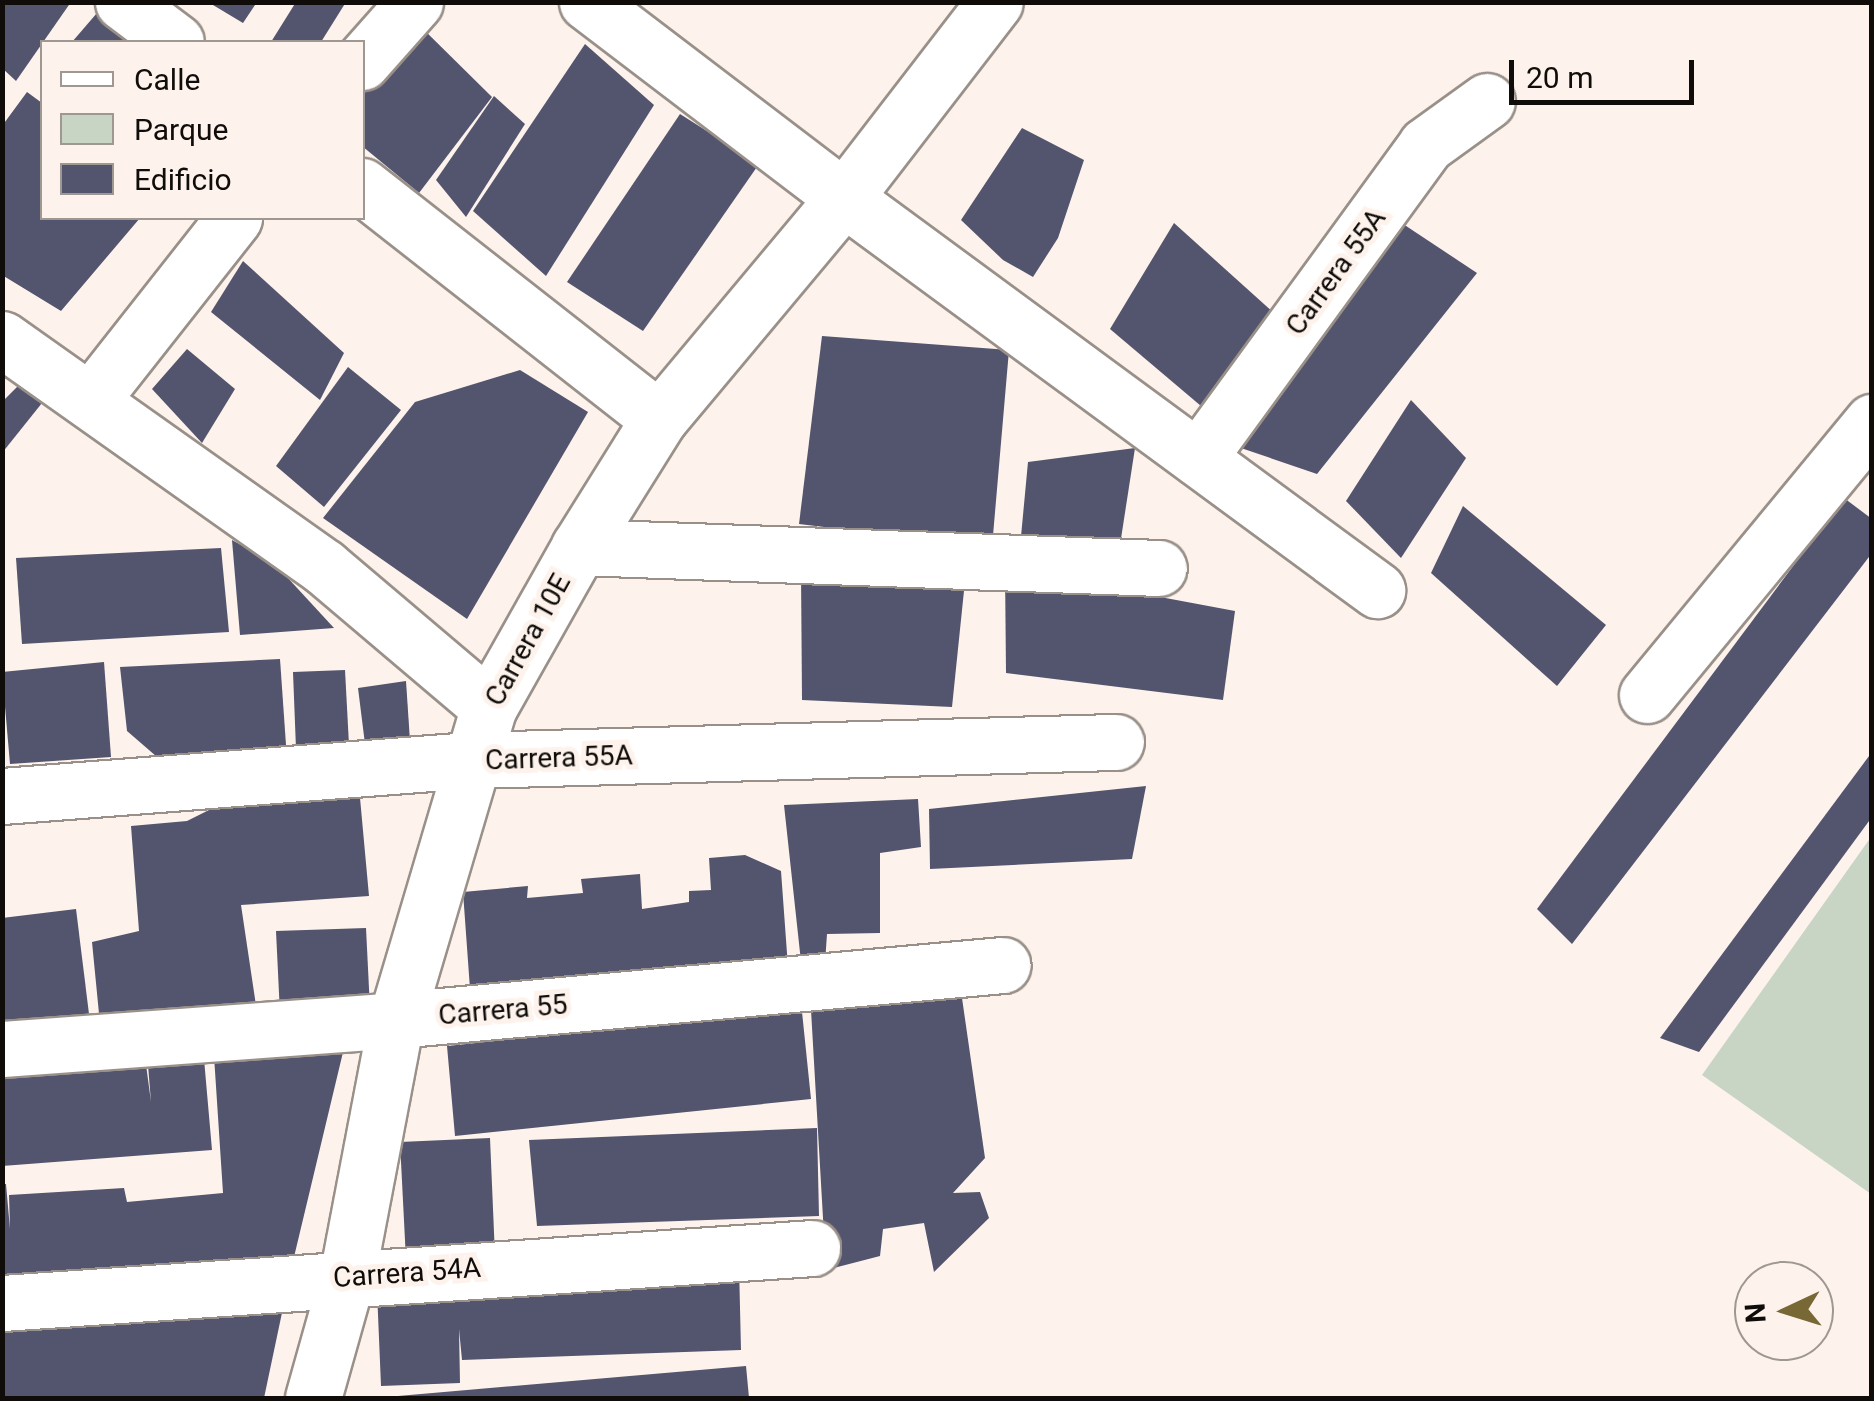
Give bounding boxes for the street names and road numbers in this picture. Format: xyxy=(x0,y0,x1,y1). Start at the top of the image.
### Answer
street label: Carrera 55A xyxy=(1279,202,1393,342)
street label: Carrera 10E xyxy=(478,568,578,712)
street label: Carrera 55A xyxy=(485,739,633,777)
street label: Carrera 55 xyxy=(437,988,569,1032)
street label: Carrera 54A xyxy=(332,1251,482,1295)

